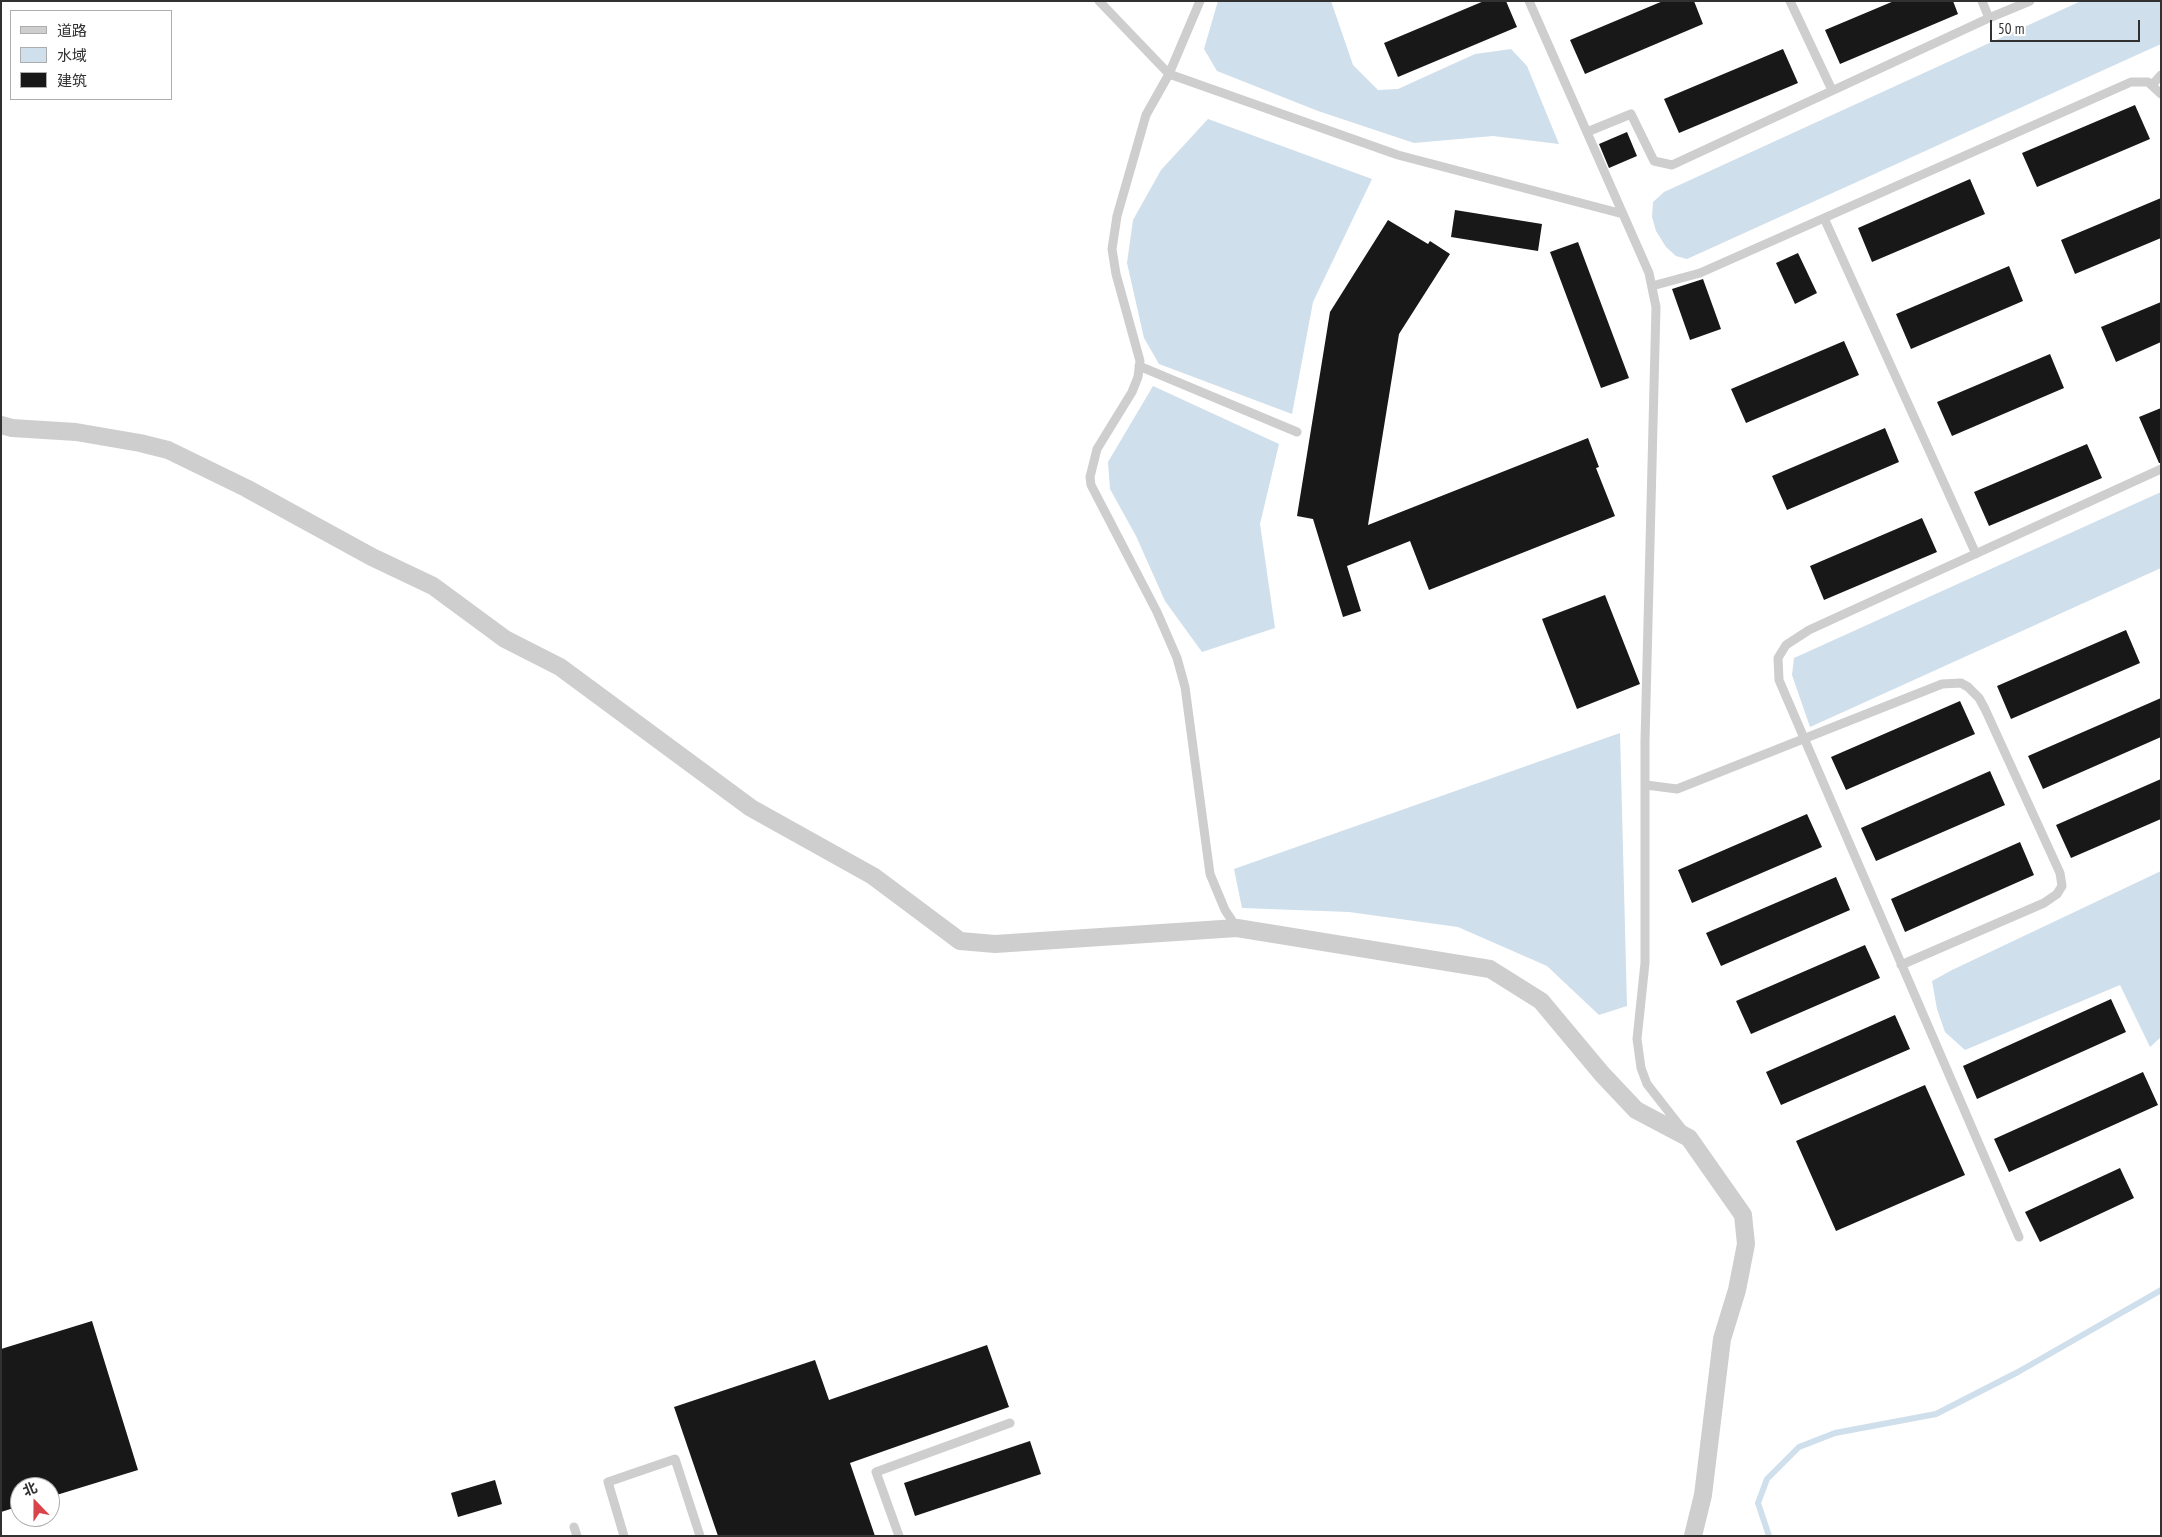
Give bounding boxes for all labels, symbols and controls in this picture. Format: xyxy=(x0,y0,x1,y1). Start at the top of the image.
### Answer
legend xyxy=(10,10,172,100)
scale bar xyxy=(1992,10,2142,42)
text: 50 m xyxy=(1998,19,2024,38)
text: 道路 xyxy=(57,21,87,40)
text: 水域 xyxy=(57,46,87,65)
text: 建筑 xyxy=(57,71,87,90)
north arrow xyxy=(10,1477,60,1527)
text: 北 xyxy=(20,1478,40,1500)

